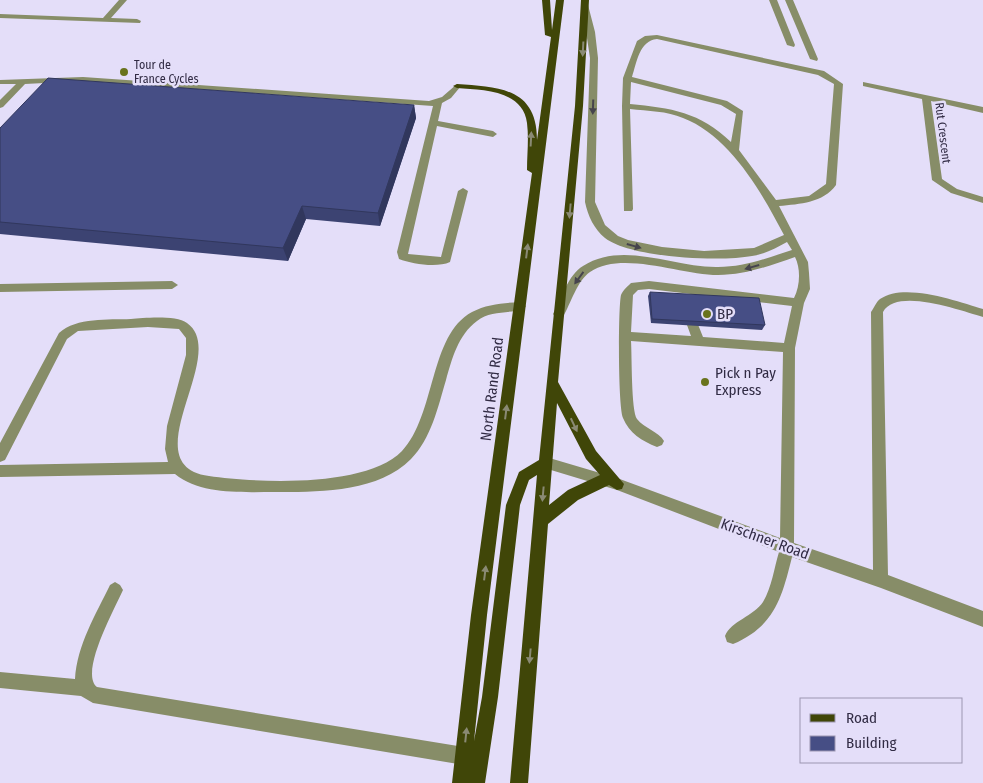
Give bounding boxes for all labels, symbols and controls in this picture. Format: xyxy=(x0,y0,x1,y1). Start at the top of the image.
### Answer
one-way arrow xyxy=(578,41,586,57)
place label: Tour de France Cycles xyxy=(134,58,199,86)
marker: Tour de France Cycles xyxy=(118,66,130,78)
one-way arrow xyxy=(589,99,597,115)
street label: Rut Crescent xyxy=(932,102,954,164)
one-way arrow xyxy=(528,131,536,147)
one-way arrow xyxy=(566,203,574,219)
one-way arrow xyxy=(523,243,531,259)
one-way arrow xyxy=(627,243,642,251)
one-way arrow xyxy=(744,263,759,271)
one-way arrow xyxy=(574,271,584,285)
place label: BP xyxy=(717,305,733,323)
marker: BP xyxy=(701,308,713,320)
street label: North Rand Road xyxy=(477,336,507,442)
place label: Pick n Pay Express xyxy=(715,364,776,399)
marker: Pick n Pay Express xyxy=(699,376,711,388)
one-way arrow xyxy=(502,404,510,420)
one-way arrow xyxy=(571,418,579,432)
one-way arrow xyxy=(539,487,547,503)
street label: Kirschner Road xyxy=(718,515,812,563)
one-way arrow xyxy=(481,565,489,581)
one-way arrow xyxy=(525,649,533,665)
legend xyxy=(800,698,963,763)
text: Road xyxy=(846,709,877,727)
one-way arrow xyxy=(462,726,470,742)
text: Building xyxy=(846,734,897,752)

